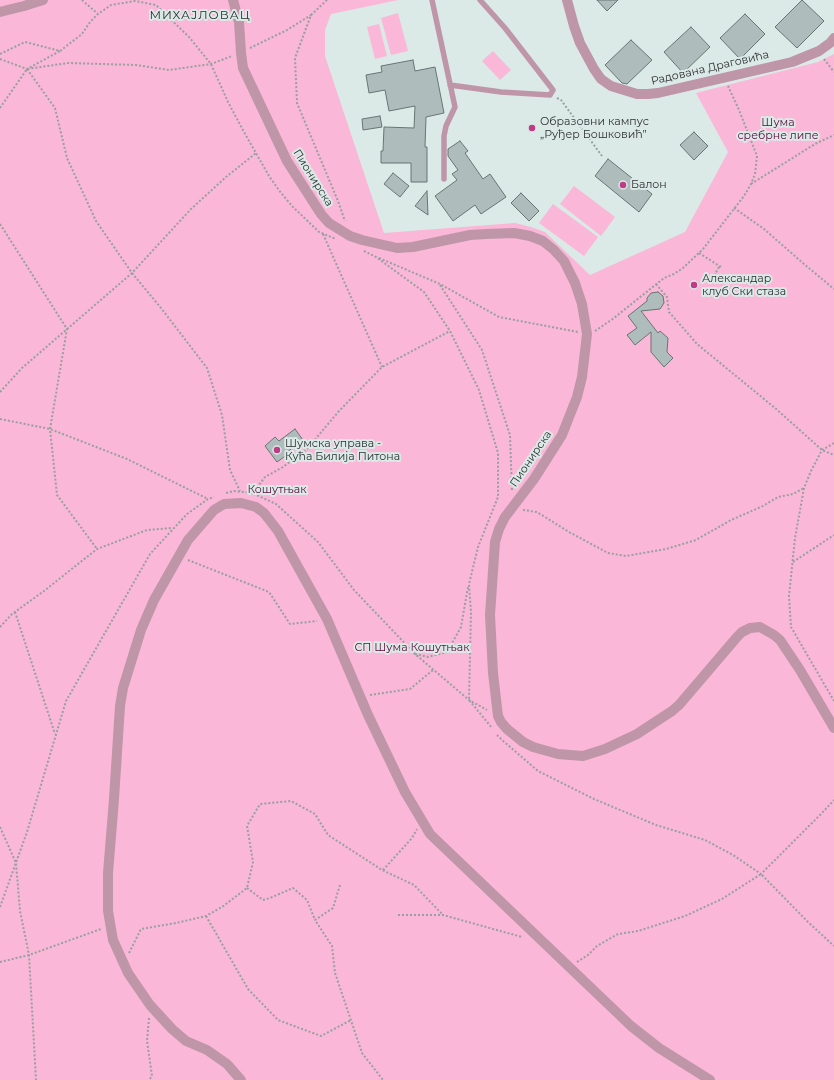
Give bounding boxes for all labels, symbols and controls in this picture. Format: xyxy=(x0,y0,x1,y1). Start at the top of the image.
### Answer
district label: МИХАЈЛОВАЦ xyxy=(149,8,251,22)
street label: Радована Драговића xyxy=(650,48,770,88)
place label: Образовни кампус „Руђер Бошковић” xyxy=(540,115,649,141)
park label: Шума сребрне липе xyxy=(737,116,819,142)
marker: Образовни кампус „Руђер Бошковић” xyxy=(527,123,537,133)
street label: Пионирска xyxy=(290,147,336,209)
place label: Балон xyxy=(631,178,667,192)
marker: Балон xyxy=(618,180,628,190)
place label: Александар клуб Ски стаза xyxy=(702,272,786,298)
marker: Александар клуб Ски стаза xyxy=(689,280,699,290)
street label: Пионирска xyxy=(507,428,555,490)
place label: Шумска управа - Кућа Билија Питона xyxy=(285,437,400,463)
marker: Шумска управа - Кућа Билија Питона xyxy=(272,445,282,455)
park label: Кошутњак xyxy=(247,483,307,497)
park label: СП Шума Кошутњак xyxy=(354,641,470,655)

